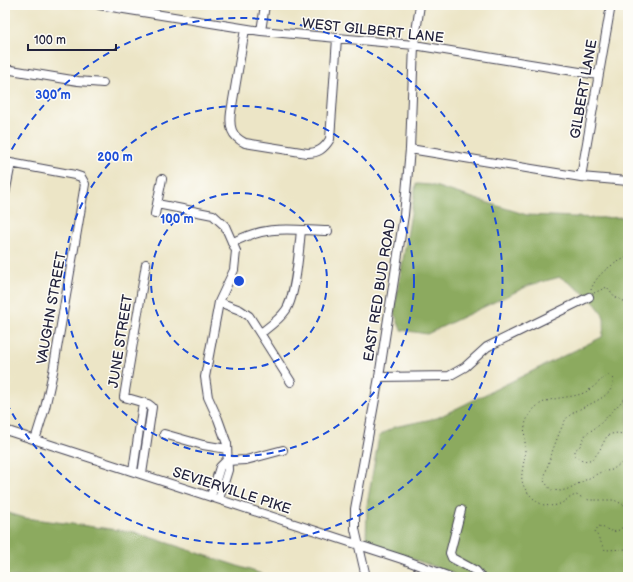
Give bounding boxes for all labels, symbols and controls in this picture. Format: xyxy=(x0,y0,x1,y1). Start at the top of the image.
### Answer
street label: WEST GILBERT LANE xyxy=(301,15,445,46)
scale bar xyxy=(28,26,116,52)
text: 100 m xyxy=(34,33,66,48)
street label: GILBERT LANE xyxy=(566,38,601,140)
text: 300 m xyxy=(35,88,71,103)
text: 200 m xyxy=(97,150,133,165)
text: 100 m xyxy=(160,212,194,227)
street label: EAST RED BUD ROAD xyxy=(360,218,399,363)
street label: VAUGHN STREET xyxy=(33,250,70,366)
centre of rings xyxy=(232,274,246,288)
street label: JUNE STREET xyxy=(105,292,136,389)
street label: SEVIERVILLE PIKE xyxy=(171,463,293,518)

